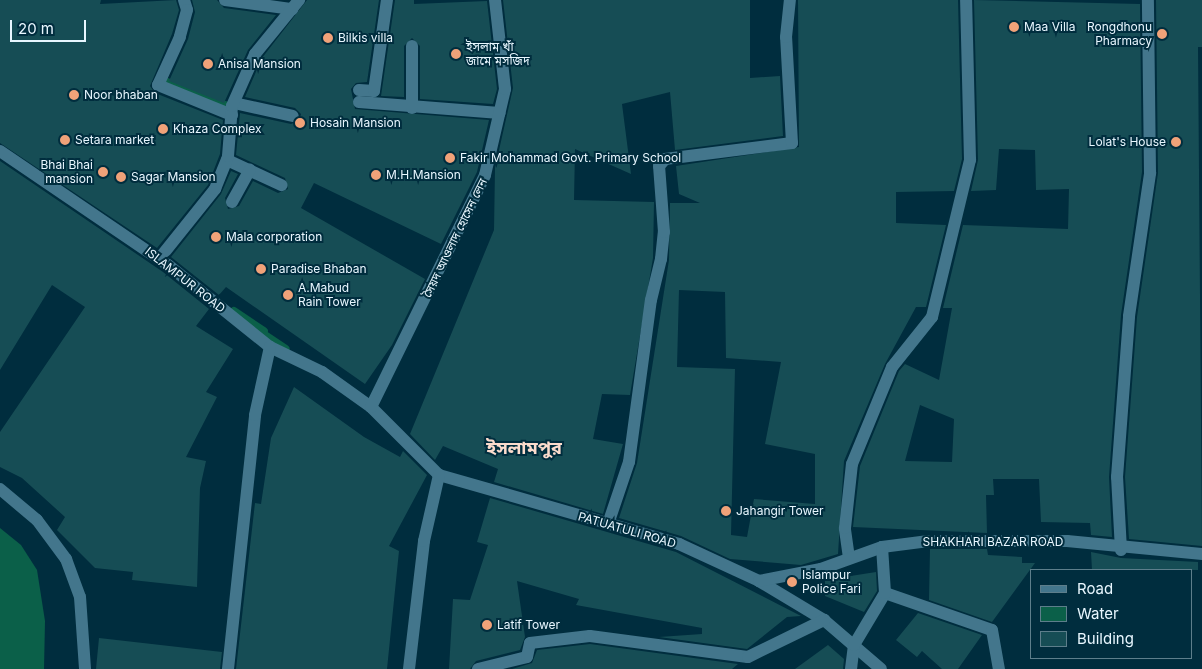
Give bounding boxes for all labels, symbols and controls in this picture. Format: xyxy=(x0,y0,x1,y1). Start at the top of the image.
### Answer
scale bar xyxy=(12,10,89,42)
text: 20 m xyxy=(18,19,54,38)
place label: Maa Villa xyxy=(1024,20,1075,34)
place label: Rongdhonu Pharmacy xyxy=(1087,20,1152,48)
marker: Maa Villa xyxy=(1008,21,1020,33)
marker: Rongdhonu Pharmacy xyxy=(1156,28,1168,40)
place label: Bilkis villa xyxy=(338,31,393,45)
marker: Bilkis villa xyxy=(322,32,334,44)
place label: ইসলাম খাঁ জামে মসজিদ xyxy=(466,40,530,68)
marker: ইসলাম খাঁ জামে মসজিদ xyxy=(450,48,462,60)
place label: Anisa Mansion xyxy=(218,57,301,71)
marker: Anisa Mansion xyxy=(202,58,214,70)
place label: Noor bhaban xyxy=(84,88,158,102)
marker: Noor bhaban xyxy=(68,89,80,101)
place label: Hosain Mansion xyxy=(310,116,401,130)
marker: Hosain Mansion xyxy=(294,117,306,129)
place label: Khaza Complex xyxy=(173,122,262,136)
marker: Khaza Complex xyxy=(157,123,169,135)
place label: Setara market xyxy=(75,133,154,147)
marker: Setara market xyxy=(59,134,71,146)
place label: Lolat's House xyxy=(1089,135,1166,149)
marker: Lolat's House xyxy=(1170,136,1182,148)
place label: Fakir Mohammad Govt. Primary School xyxy=(460,151,681,165)
marker: Fakir Mohammad Govt. Primary School xyxy=(444,152,456,164)
place label: Bhai Bhai mansion xyxy=(40,158,93,186)
marker: Bhai Bhai mansion xyxy=(97,166,109,178)
place label: M.H.Mansion xyxy=(386,168,461,182)
marker: M.H.Mansion xyxy=(370,169,382,181)
place label: Sagar Mansion xyxy=(131,170,216,184)
marker: Sagar Mansion xyxy=(115,171,127,183)
street label: সৈয়দ আওলাদ হোসেন লেন xyxy=(420,176,490,300)
place label: Mala corporation xyxy=(226,230,322,244)
marker: Mala corporation xyxy=(210,231,222,243)
street label: ISLAMPUR ROAD xyxy=(142,244,228,316)
place label: Paradise Bhaban xyxy=(271,262,367,276)
marker: Paradise Bhaban xyxy=(255,263,267,275)
place label: A.Mabud Rain Tower xyxy=(298,281,361,309)
marker: A.Mabud Rain Tower xyxy=(282,289,294,301)
district label: ইসলামপুর xyxy=(486,437,562,459)
place label: Jahangir Tower xyxy=(736,504,824,518)
marker: Jahangir Tower xyxy=(720,505,732,517)
street label: PATUATULI ROAD xyxy=(576,509,678,551)
street label: SHAKHARI BAZAR ROAD xyxy=(923,535,1063,549)
place label: Islampur Police Fari xyxy=(802,568,861,596)
legend xyxy=(1030,569,1192,659)
marker: Islampur Police Fari xyxy=(786,576,798,588)
text: Road xyxy=(1077,579,1113,598)
text: Water xyxy=(1077,604,1119,623)
place label: Latif Tower xyxy=(497,618,560,632)
marker: Latif Tower xyxy=(481,619,493,631)
text: Building xyxy=(1077,629,1134,648)

